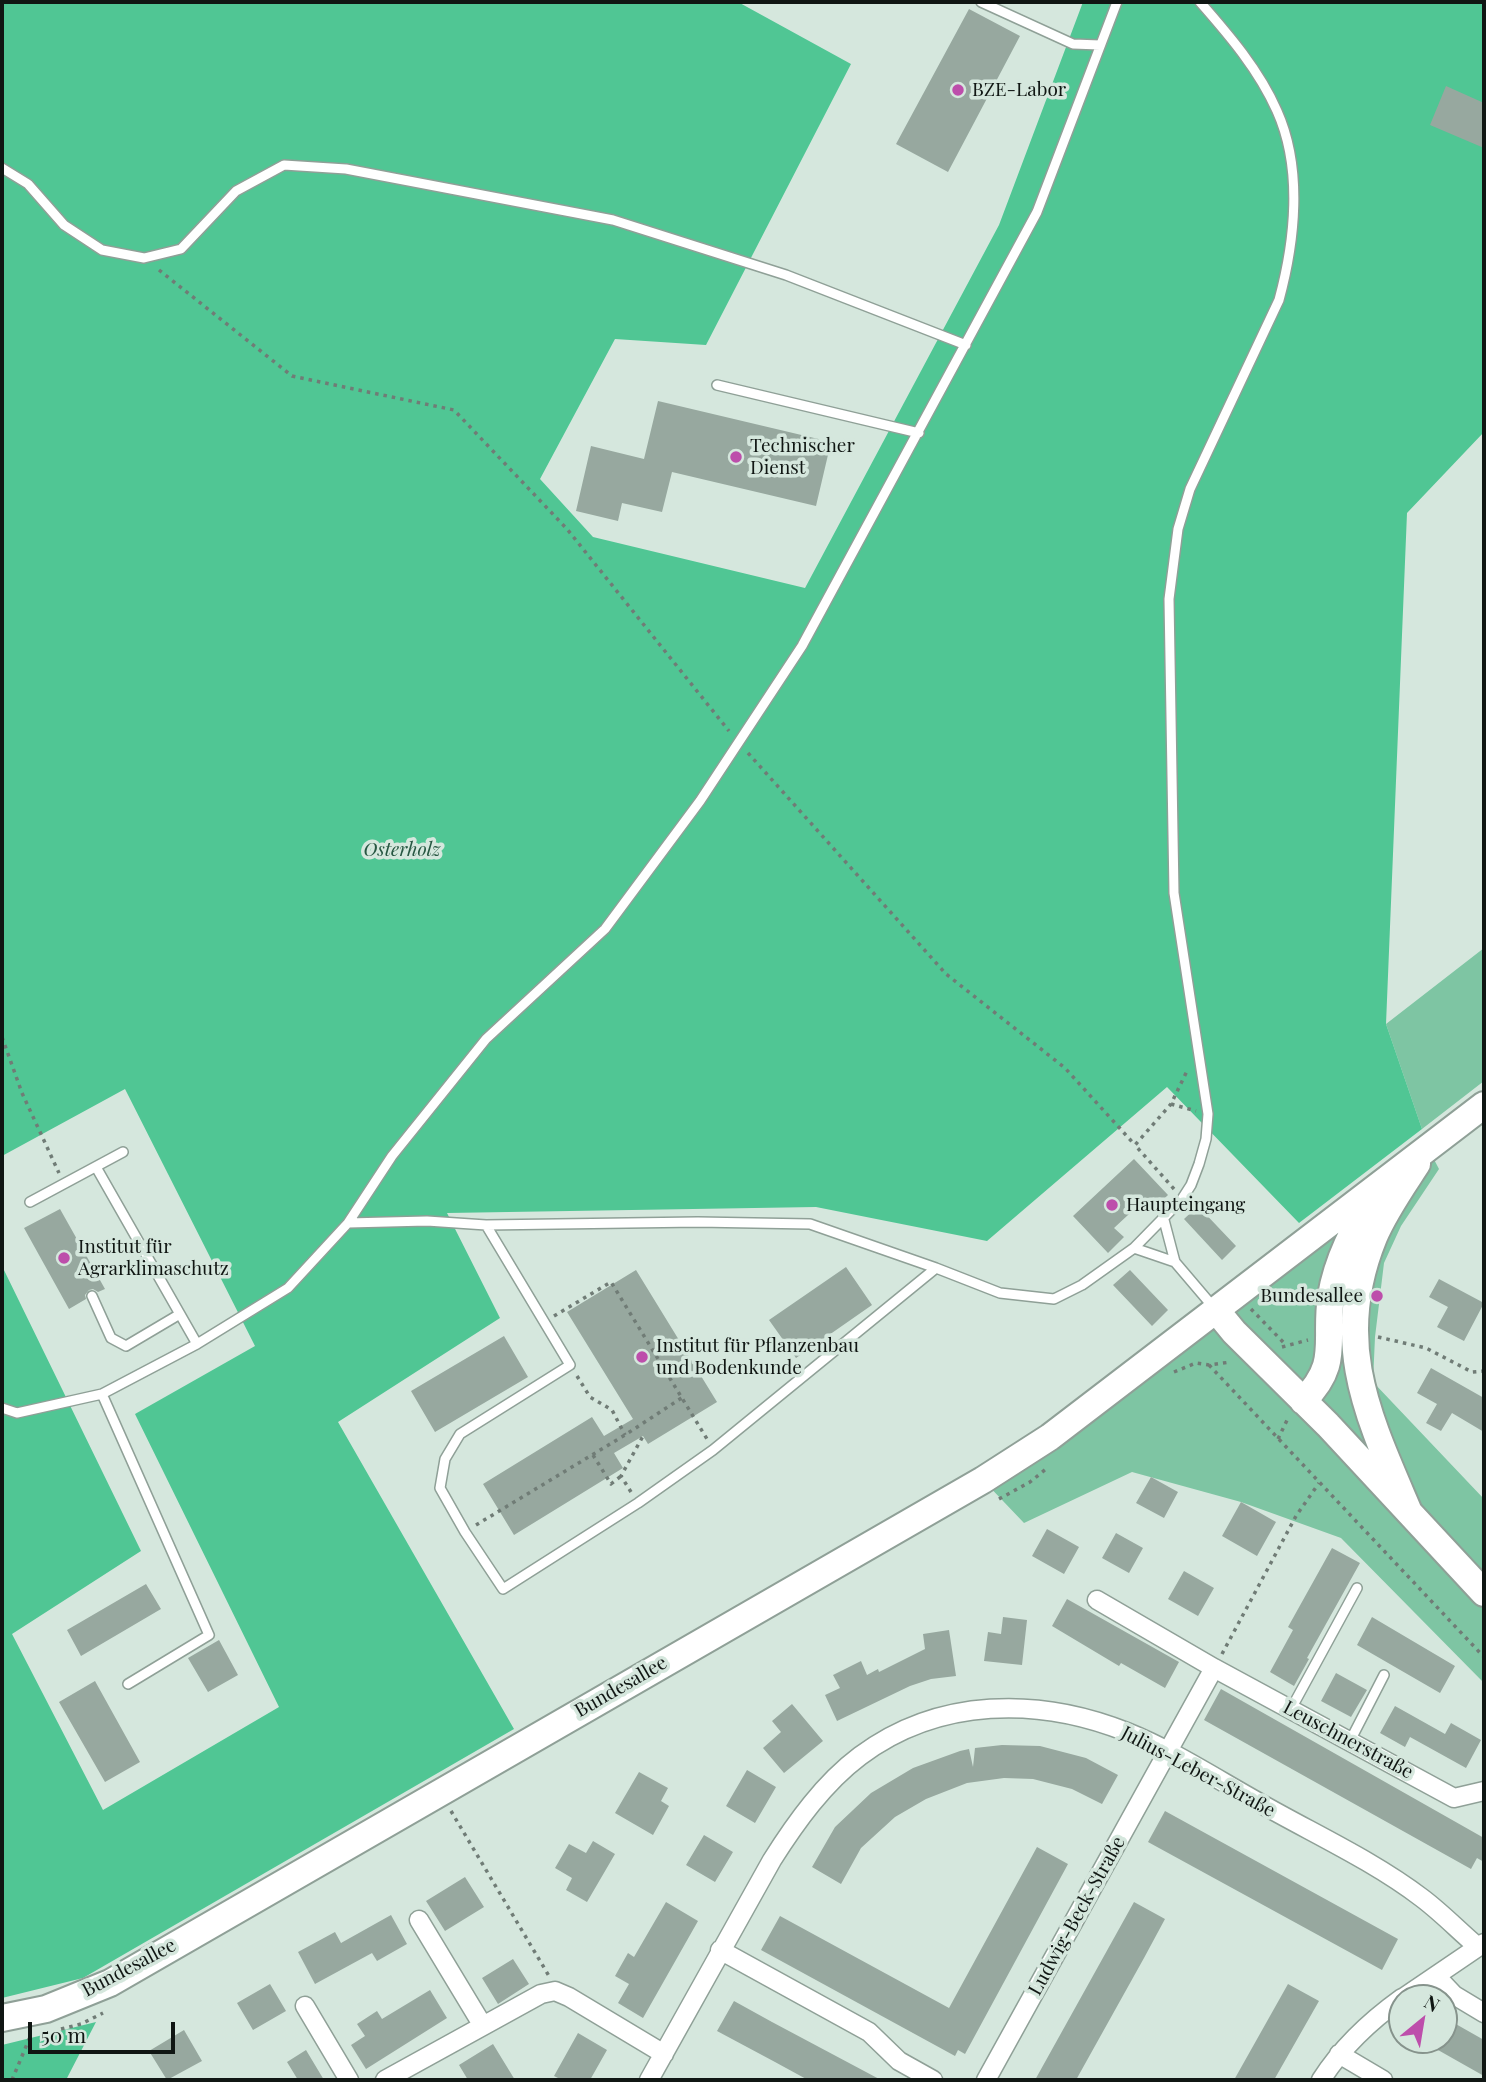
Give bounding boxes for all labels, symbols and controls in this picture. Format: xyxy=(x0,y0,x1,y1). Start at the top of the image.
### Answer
place label: BZE-Labor xyxy=(972,79,1066,101)
marker: BZE-Labor xyxy=(950,82,966,98)
place label: Technischer Dienst xyxy=(750,435,855,479)
marker: Technischer Dienst xyxy=(728,449,744,465)
park label: Osterholz xyxy=(364,839,440,861)
place label: Haupteingang xyxy=(1126,1194,1245,1216)
marker: Haupteingang xyxy=(1104,1197,1120,1213)
place label: Institut für Agrarklimaschutz xyxy=(78,1236,229,1280)
marker: Institut für Agrarklimaschutz xyxy=(56,1250,72,1266)
place label: Bundesallee xyxy=(1260,1285,1363,1307)
marker: Bundesallee xyxy=(1369,1288,1385,1304)
place label: Institut für Pflanzenbau und Bodenkunde xyxy=(656,1335,859,1379)
marker: Institut für Pflanzenbau und Bodenkunde xyxy=(634,1349,650,1365)
street label: Bundesallee xyxy=(571,1651,671,1723)
street label: Leuschnerstraße xyxy=(1279,1696,1417,1784)
street label: Julius-Leber-Straße xyxy=(1117,1722,1279,1822)
street label: Ludwig-Beck-Straße xyxy=(1024,1833,1130,1999)
street label: Bundesallee xyxy=(78,1934,180,2002)
north arrow xyxy=(1388,1984,1458,2054)
text: N xyxy=(1420,1988,1445,2017)
scale bar xyxy=(32,2008,178,2052)
text: 50 m xyxy=(41,2020,86,2048)

